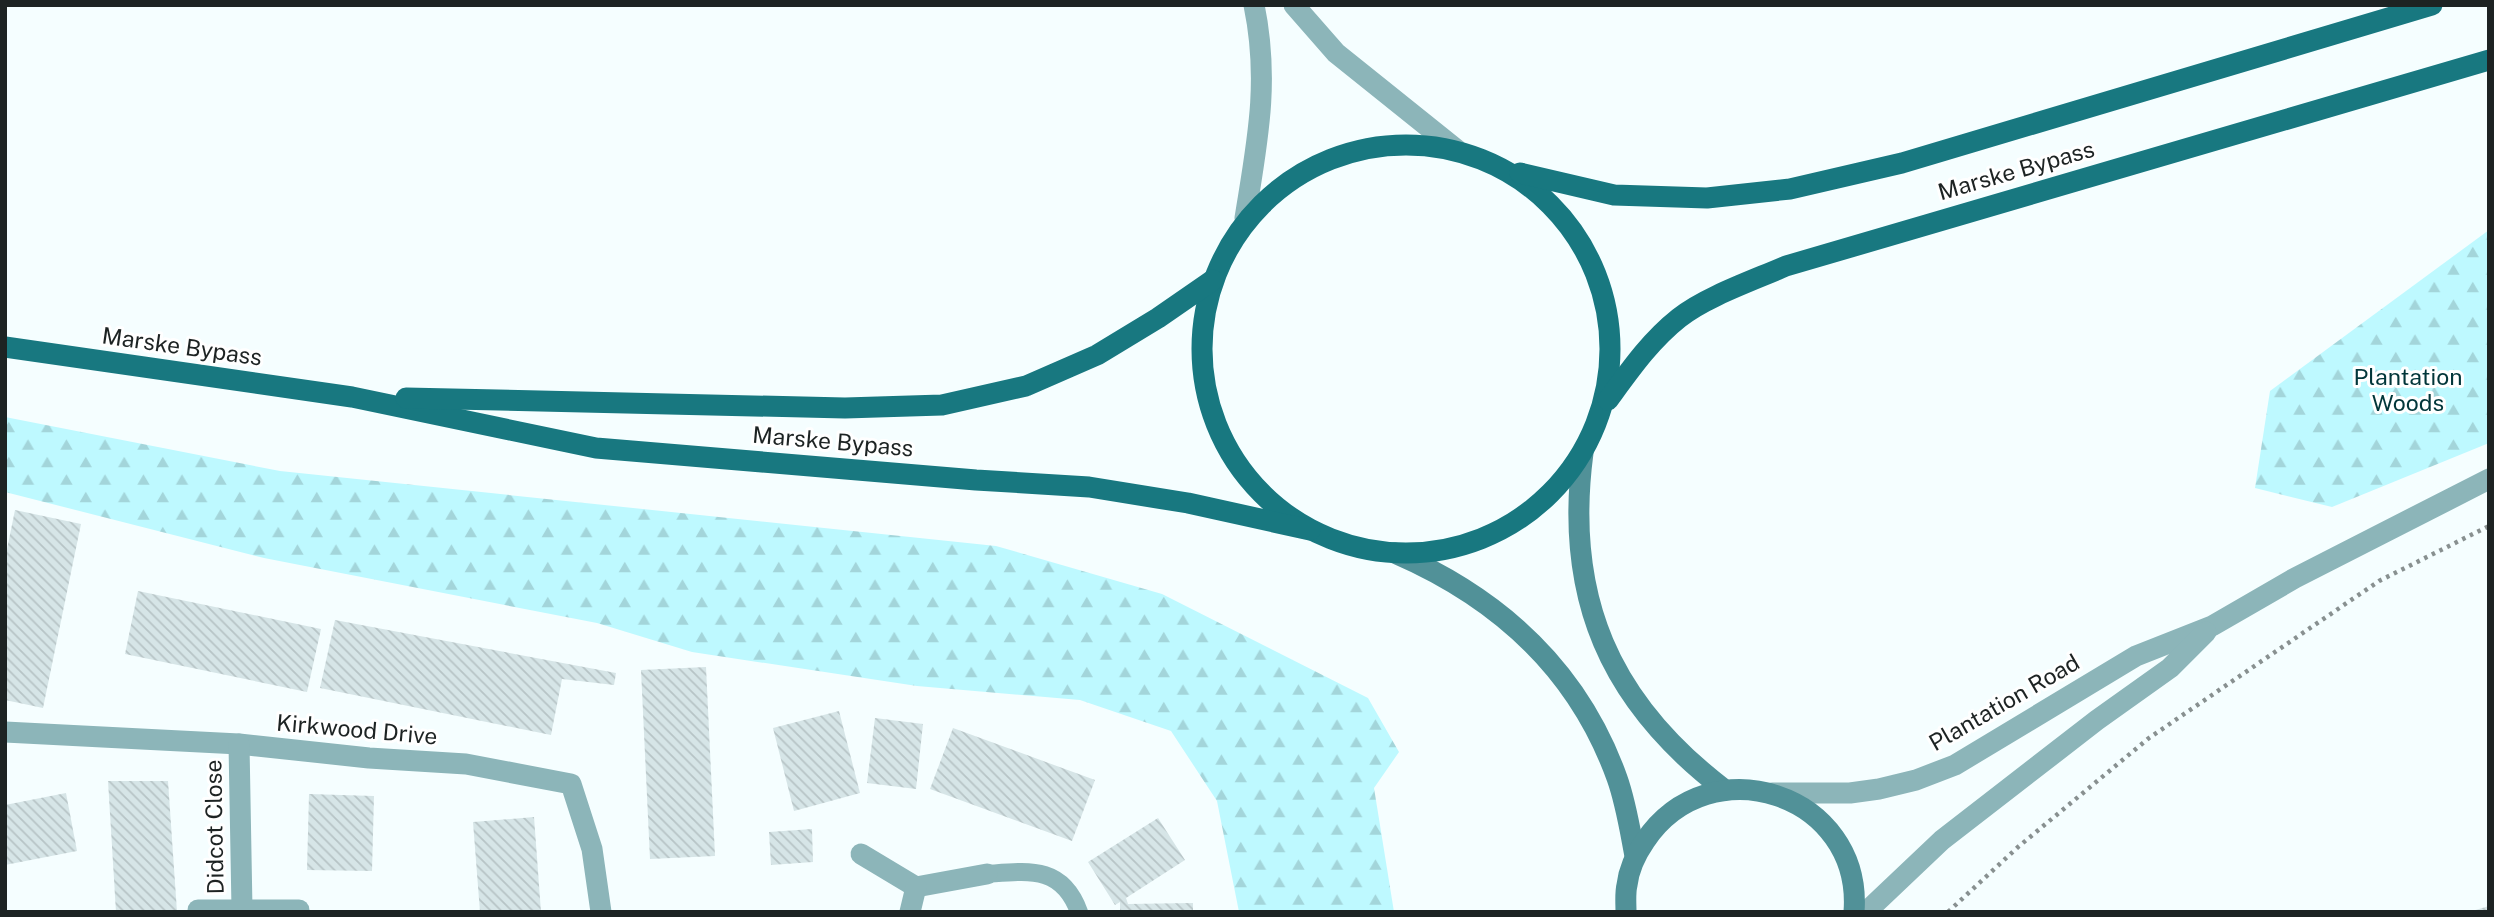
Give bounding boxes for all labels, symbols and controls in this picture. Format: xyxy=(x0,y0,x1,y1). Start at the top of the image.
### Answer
street label: Marske Bypass xyxy=(1935,135,2097,205)
street label: Marske Bypass xyxy=(100,321,264,371)
park label: Plantation Woods xyxy=(2354,363,2463,416)
street label: Marske Bypass xyxy=(751,421,915,461)
street label: Plantation Road xyxy=(1924,648,2084,756)
street label: Kirkwood Drive xyxy=(275,708,439,750)
street label: Didcot Close xyxy=(199,759,229,895)

